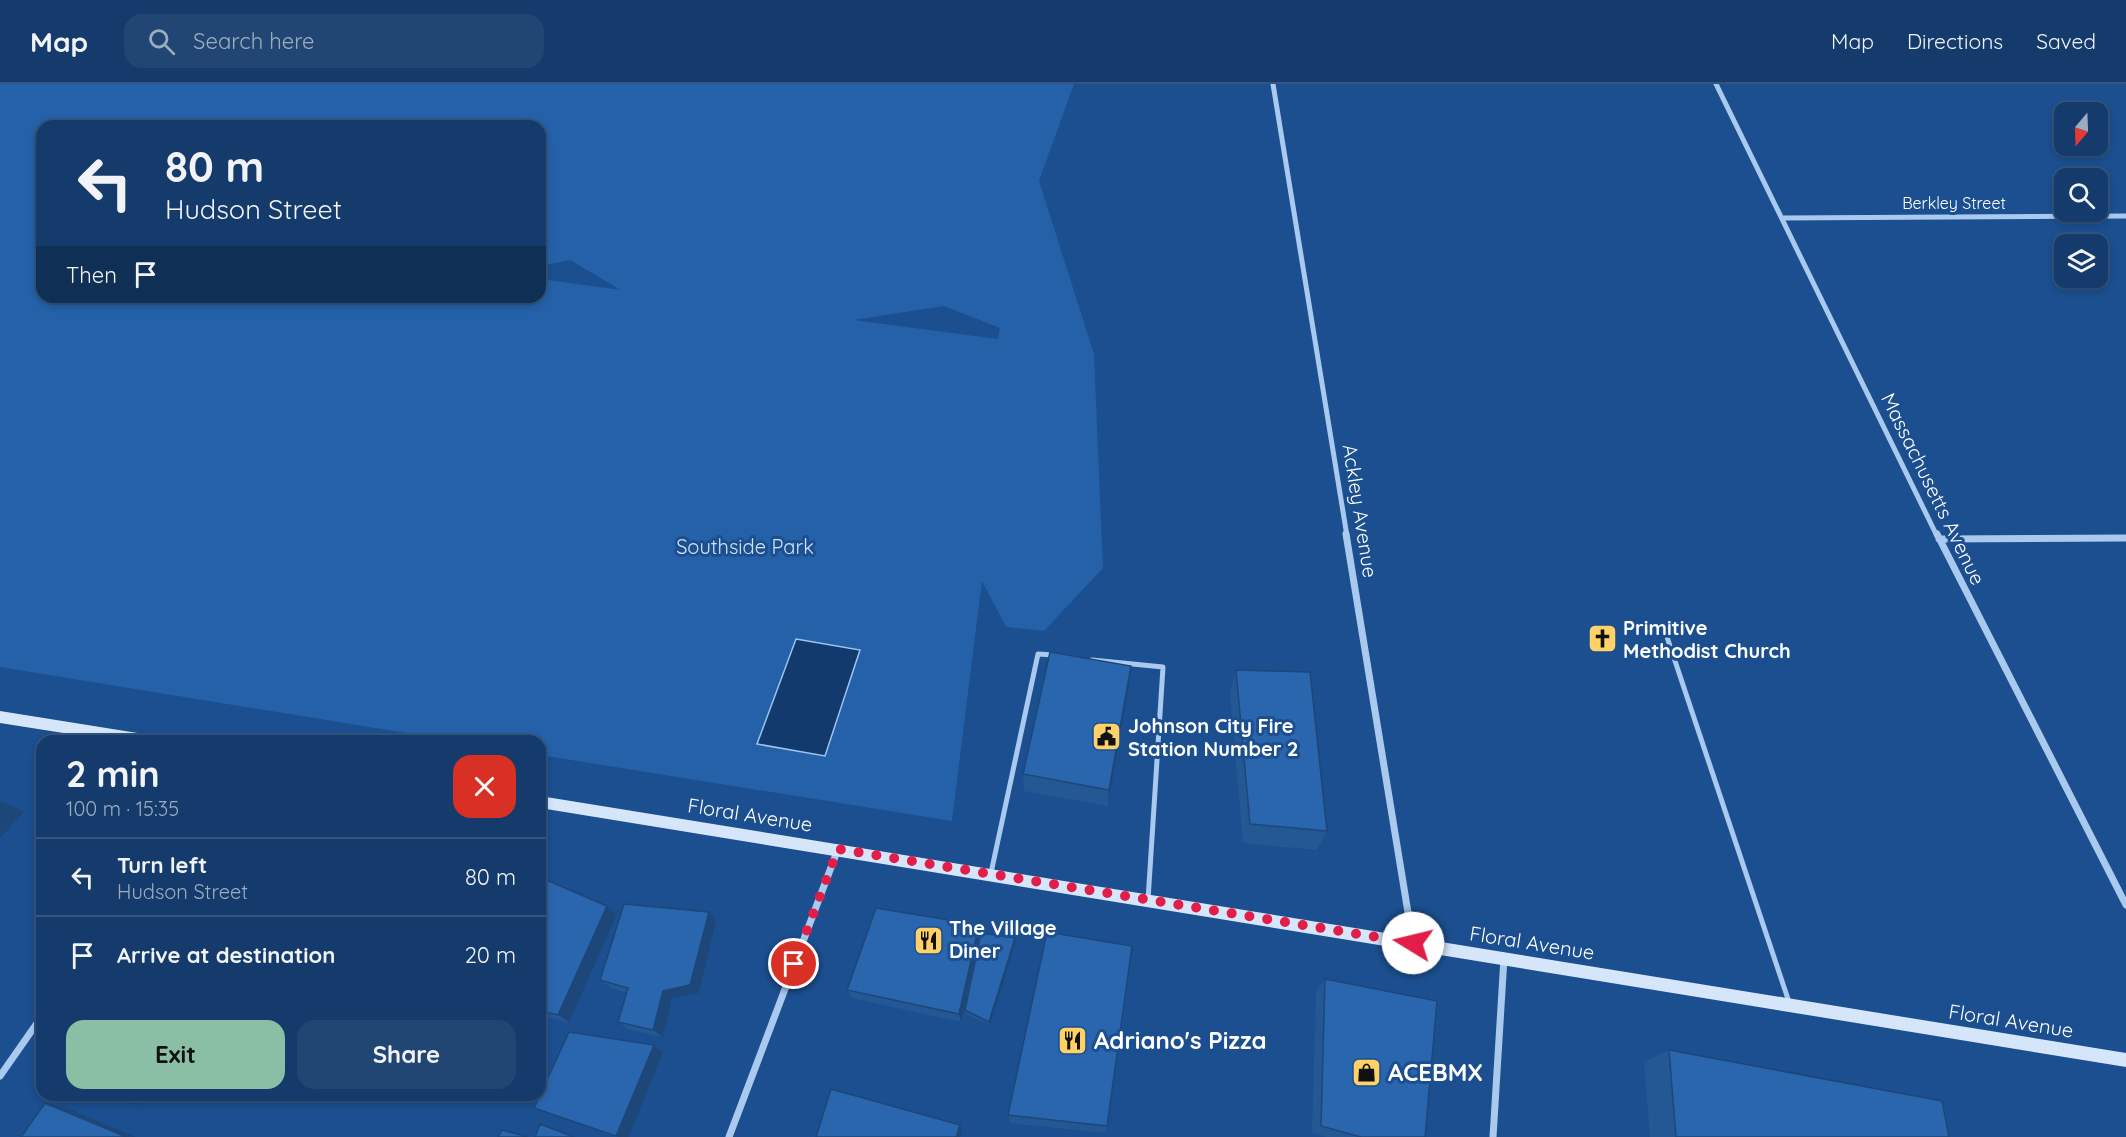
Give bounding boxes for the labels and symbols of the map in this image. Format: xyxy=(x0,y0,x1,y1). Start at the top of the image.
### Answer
north arrow xyxy=(2054,102,2108,156)
street label: Berkley Street xyxy=(1902,193,2006,213)
street label: Massachusetts Avenue xyxy=(1876,389,1991,589)
street label: Ackley Avenue xyxy=(1338,442,1383,579)
park label: Southside Park xyxy=(676,534,814,559)
place label: Primitive Methodist Church xyxy=(1623,615,1791,663)
church icon: Primitive Methodist Church xyxy=(1586,623,1618,655)
place label: Johnson City Fire Station Number 2 xyxy=(1128,713,1298,761)
public building icon: Johnson City Fire Station Number 2 xyxy=(1091,721,1123,753)
street label: Floral Avenue xyxy=(686,792,814,837)
position arrow xyxy=(1381,911,1445,975)
place label: The Village Diner xyxy=(949,915,1056,963)
street label: Floral Avenue xyxy=(1468,920,1596,965)
restaurant icon: The Village Diner xyxy=(912,924,944,956)
pin xyxy=(768,938,819,989)
street label: Floral Avenue xyxy=(1947,998,2075,1043)
restaurant icon: Adriano's Pizza xyxy=(1057,1025,1089,1057)
place label: Adriano's Pizza xyxy=(1094,1025,1267,1055)
shop icon: ACEBMX xyxy=(1351,1057,1383,1089)
place label: ACEBMX xyxy=(1388,1057,1483,1087)

